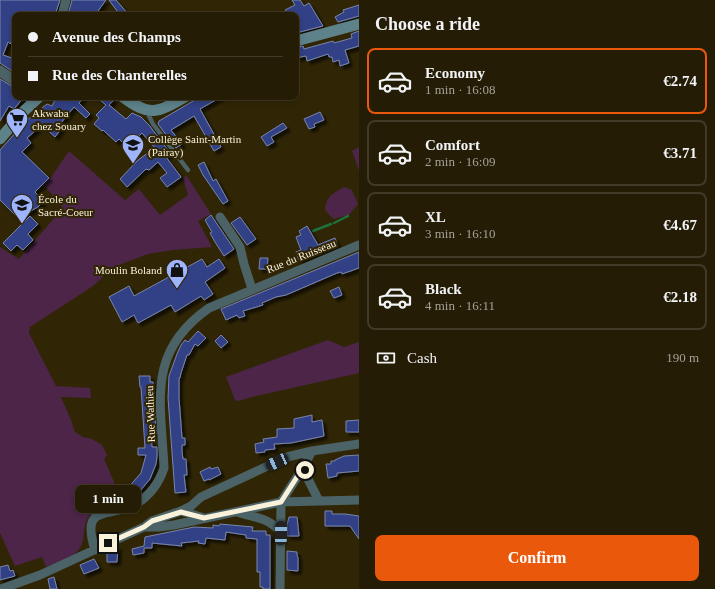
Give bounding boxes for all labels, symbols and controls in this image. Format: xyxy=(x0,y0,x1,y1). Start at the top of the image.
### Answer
text: Choose a ride xyxy=(375,14,480,34)
text: Avenue des Champs xyxy=(52,29,181,45)
icon: car xyxy=(377,63,413,99)
text: Economy xyxy=(425,65,485,81)
text: Rue des Chanterelles xyxy=(52,67,187,83)
text: €2.74 xyxy=(663,73,697,89)
text: 1 min · 16:08 xyxy=(425,82,495,97)
supermarket icon: Akwaba chez Souary xyxy=(4,106,30,139)
place label: Akwaba chez Souary xyxy=(32,107,87,132)
school or university icon: Collège Saint-Martin (Pairay) xyxy=(120,132,146,165)
place label: Collège Saint-Martin (Pairay) xyxy=(148,133,242,159)
icon: car xyxy=(377,135,413,171)
text: Comfort xyxy=(425,137,480,153)
text: €3.71 xyxy=(663,145,697,161)
text: 2 min · 16:09 xyxy=(425,154,495,169)
school or university icon: École du Sacré-Coeur xyxy=(9,192,35,225)
place label: École du Sacré-Coeur xyxy=(38,193,93,218)
icon: car xyxy=(377,207,413,243)
text: XL xyxy=(425,209,446,225)
text: €4.67 xyxy=(663,217,697,233)
text: 3 min · 16:10 xyxy=(425,226,495,241)
street label: Rue du Ruisseau xyxy=(264,236,338,275)
shop icon: Moulin Boland xyxy=(164,257,190,290)
place label: Moulin Boland xyxy=(95,264,162,276)
icon: car xyxy=(377,279,413,315)
text: Black xyxy=(425,281,462,297)
text: €2.18 xyxy=(663,289,697,305)
text: 4 min · 16:11 xyxy=(425,298,495,313)
icon: cash xyxy=(375,347,397,369)
text: Cash xyxy=(407,350,437,366)
text: 190 m xyxy=(666,350,699,365)
street label: Rue Wathieu xyxy=(143,385,157,443)
car xyxy=(264,452,290,472)
route start xyxy=(296,461,314,479)
callout: 1 min xyxy=(75,485,141,513)
text: 1 min xyxy=(92,491,124,506)
car xyxy=(275,521,287,545)
route end xyxy=(99,534,117,552)
button: Confirm xyxy=(375,535,699,581)

